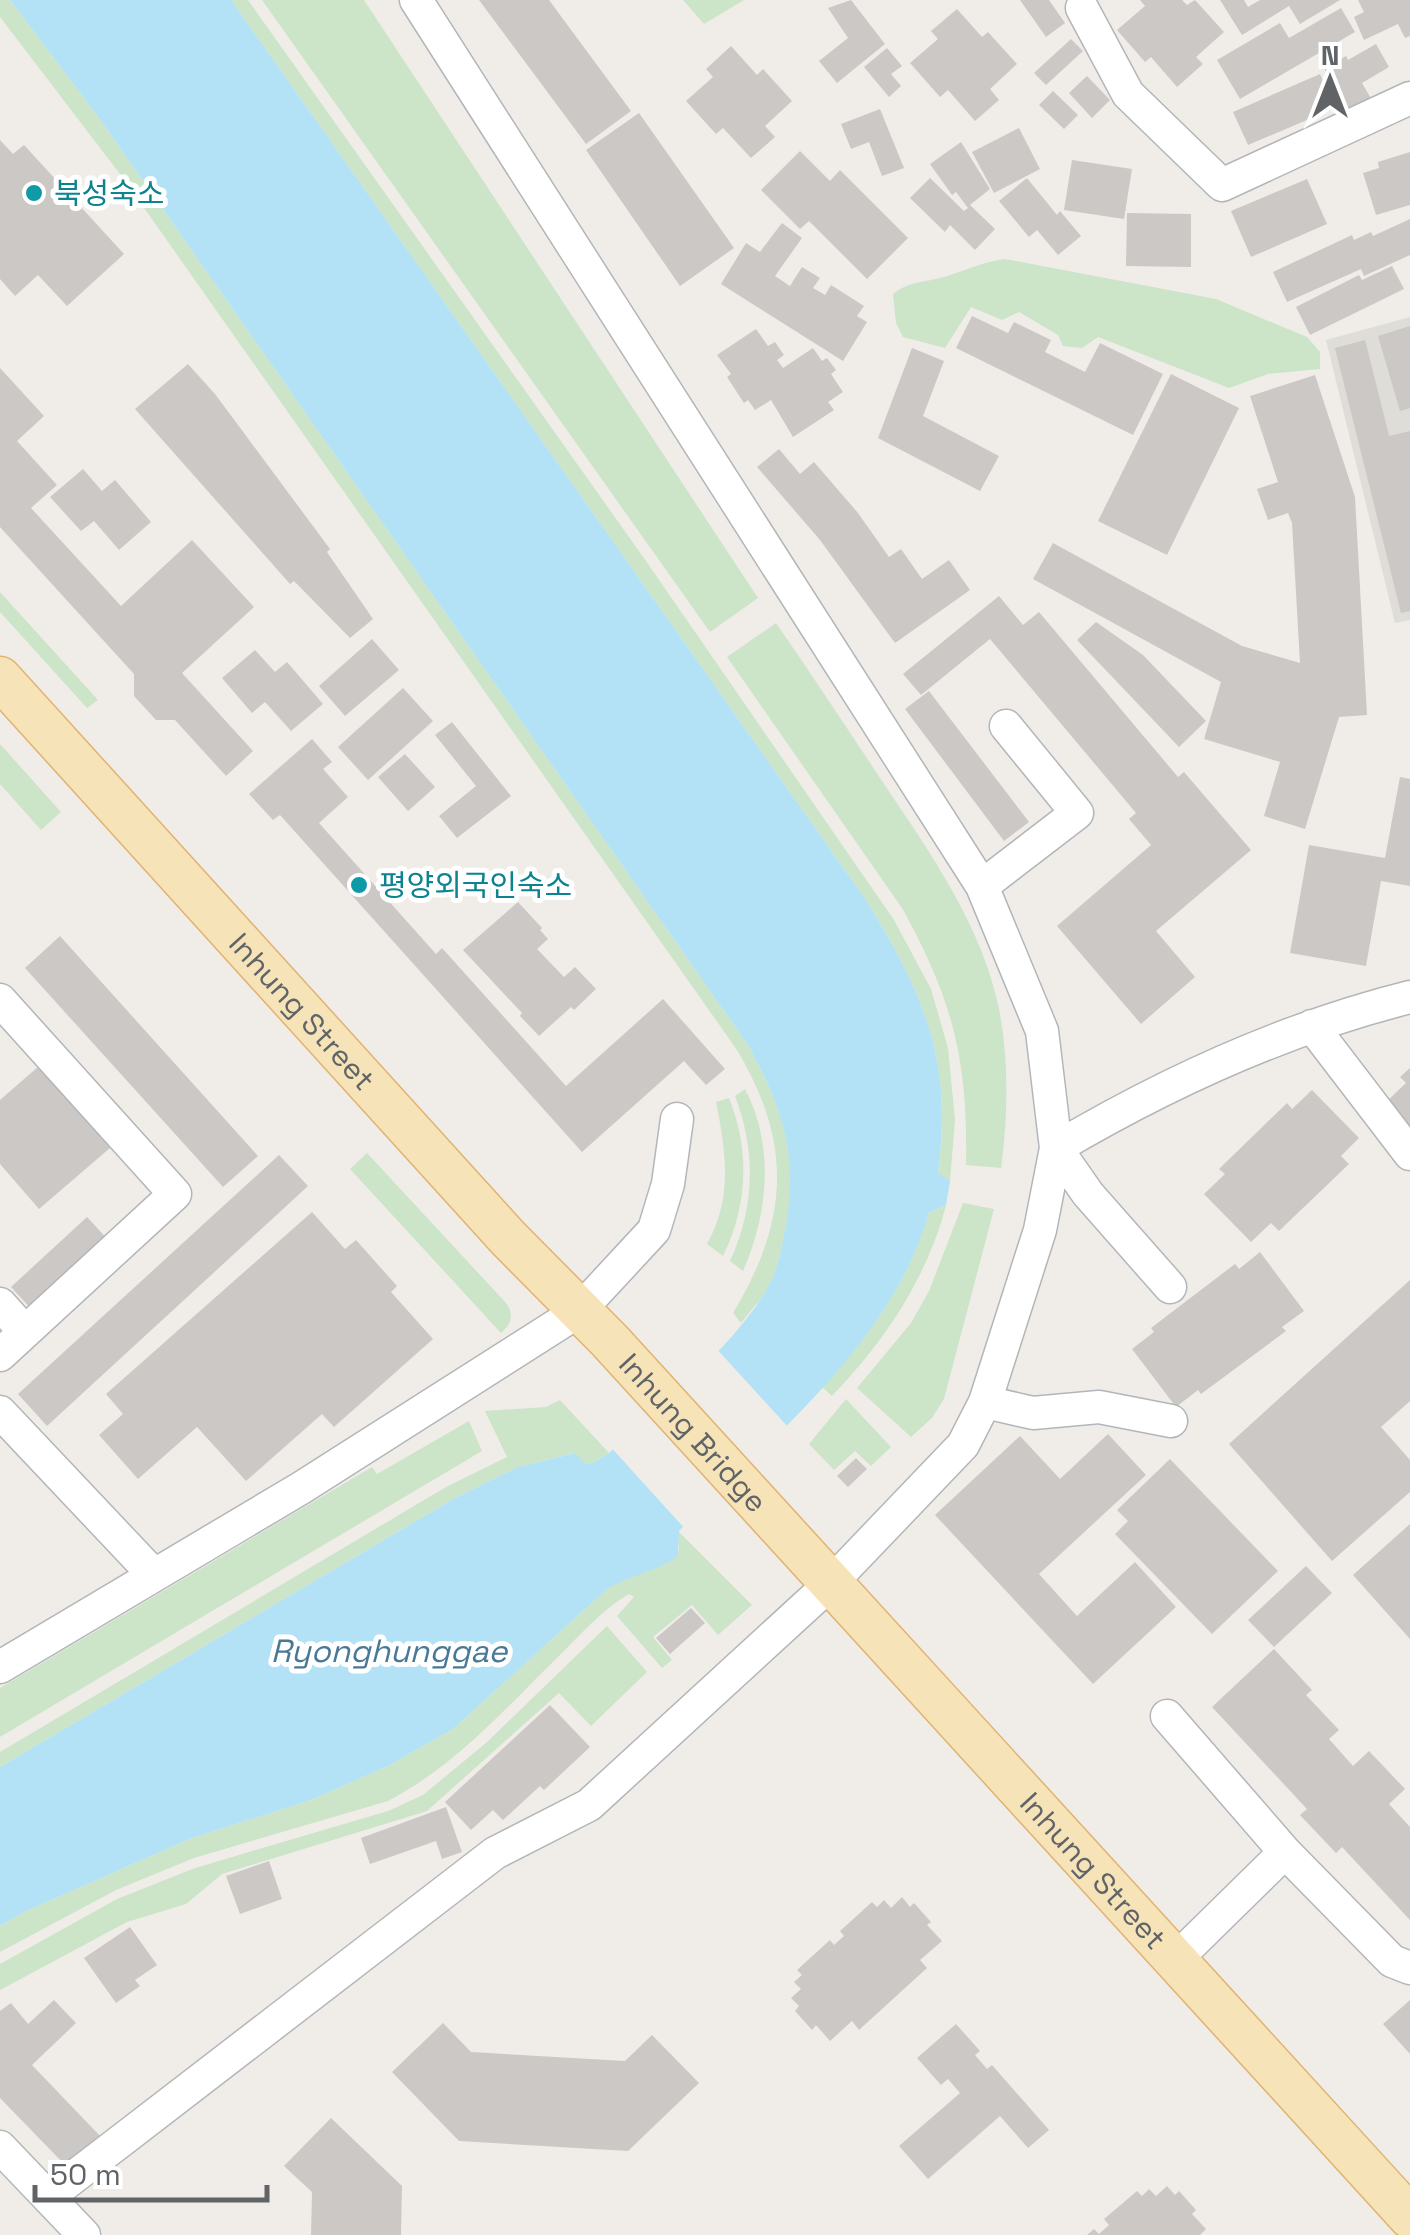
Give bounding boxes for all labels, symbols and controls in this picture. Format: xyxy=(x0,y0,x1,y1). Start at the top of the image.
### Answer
north arrow xyxy=(1280,30,1380,130)
text: N xyxy=(1321,37,1339,73)
place label: 북성숙소 xyxy=(54,174,164,213)
marker: 북성숙소 xyxy=(23,182,45,204)
place label: 평양외국인숙소 xyxy=(379,866,572,905)
marker: 평양외국인숙소 xyxy=(348,874,370,896)
street label: Inhung Street xyxy=(221,924,384,1098)
street label: Inhung Bridge xyxy=(611,1345,776,1520)
water label: Ryonghunggae xyxy=(271,1631,508,1671)
street label: Inhung Street xyxy=(1012,1784,1175,1957)
scale bar xyxy=(35,2140,268,2202)
text: 50 m xyxy=(50,2155,121,2194)

